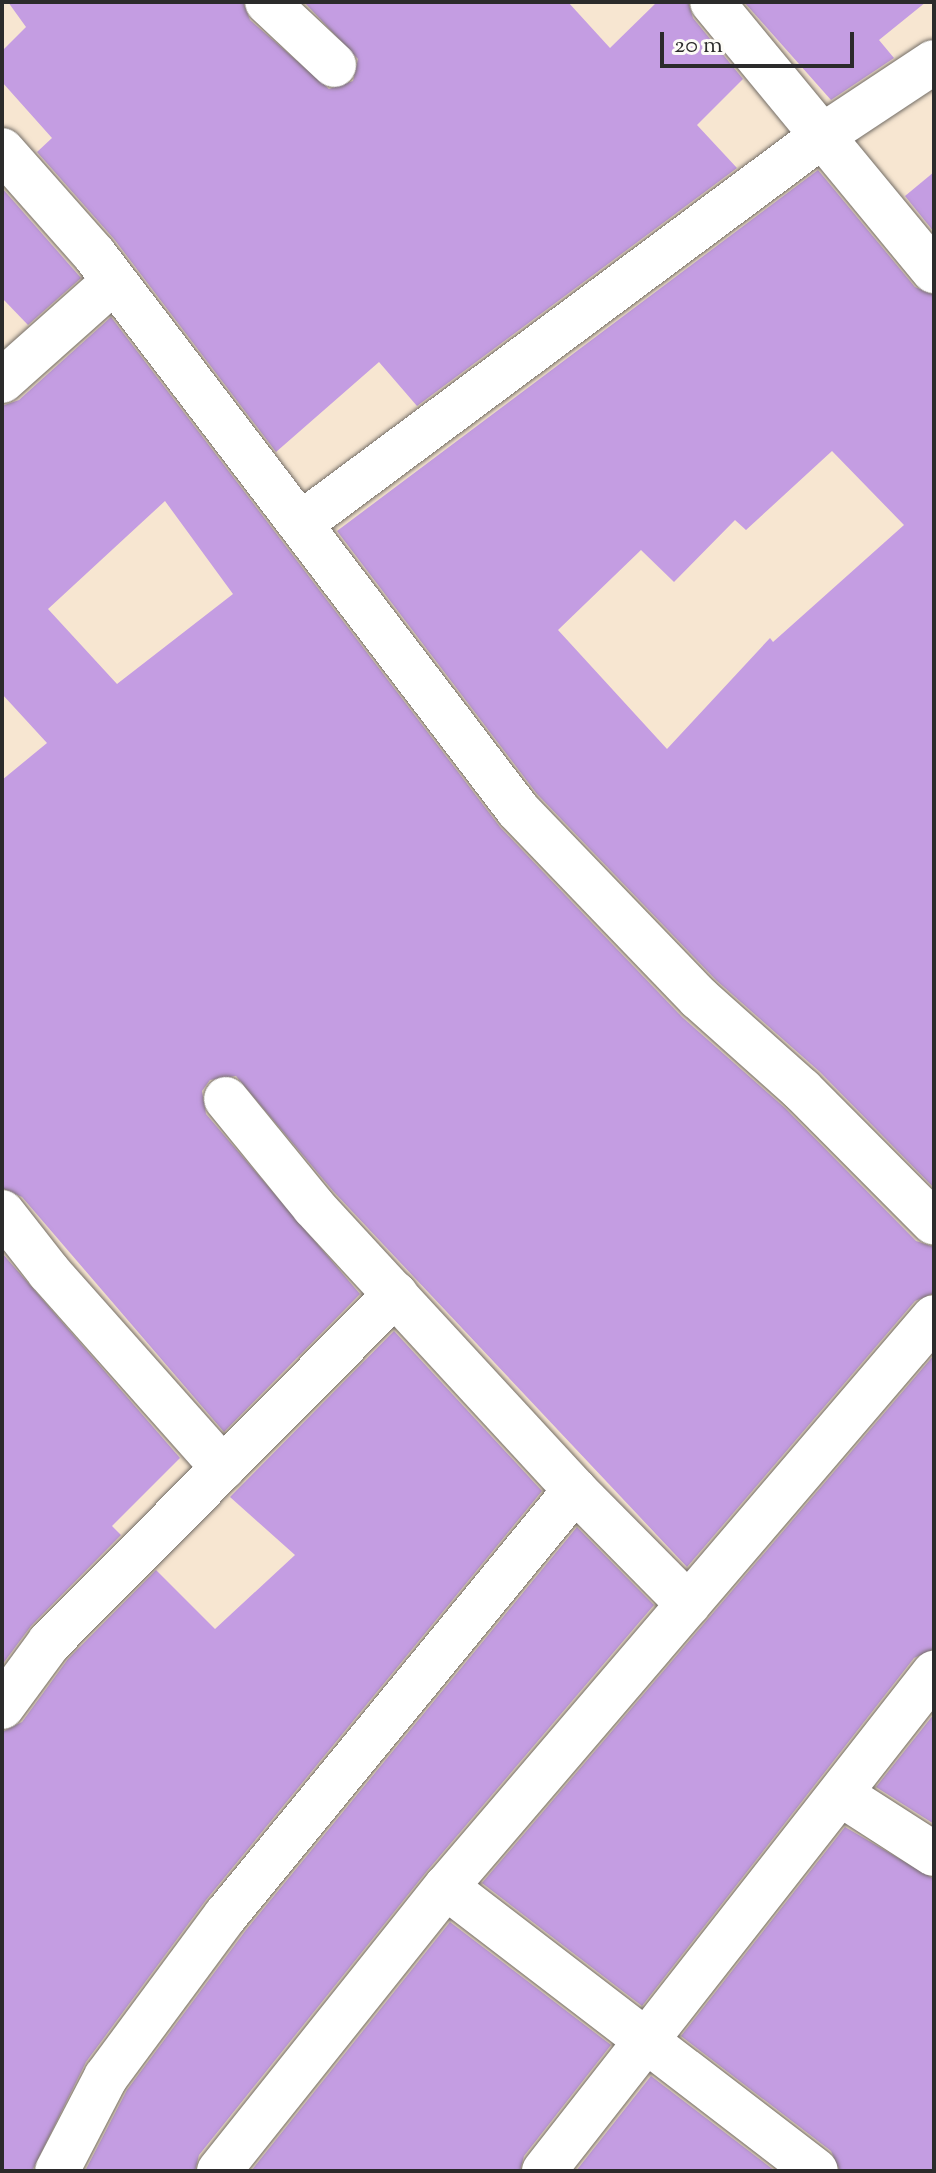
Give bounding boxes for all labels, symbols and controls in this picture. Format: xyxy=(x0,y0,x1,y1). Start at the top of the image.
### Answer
scale bar xyxy=(664,16,858,66)
text: 20 m xyxy=(674,29,723,63)

